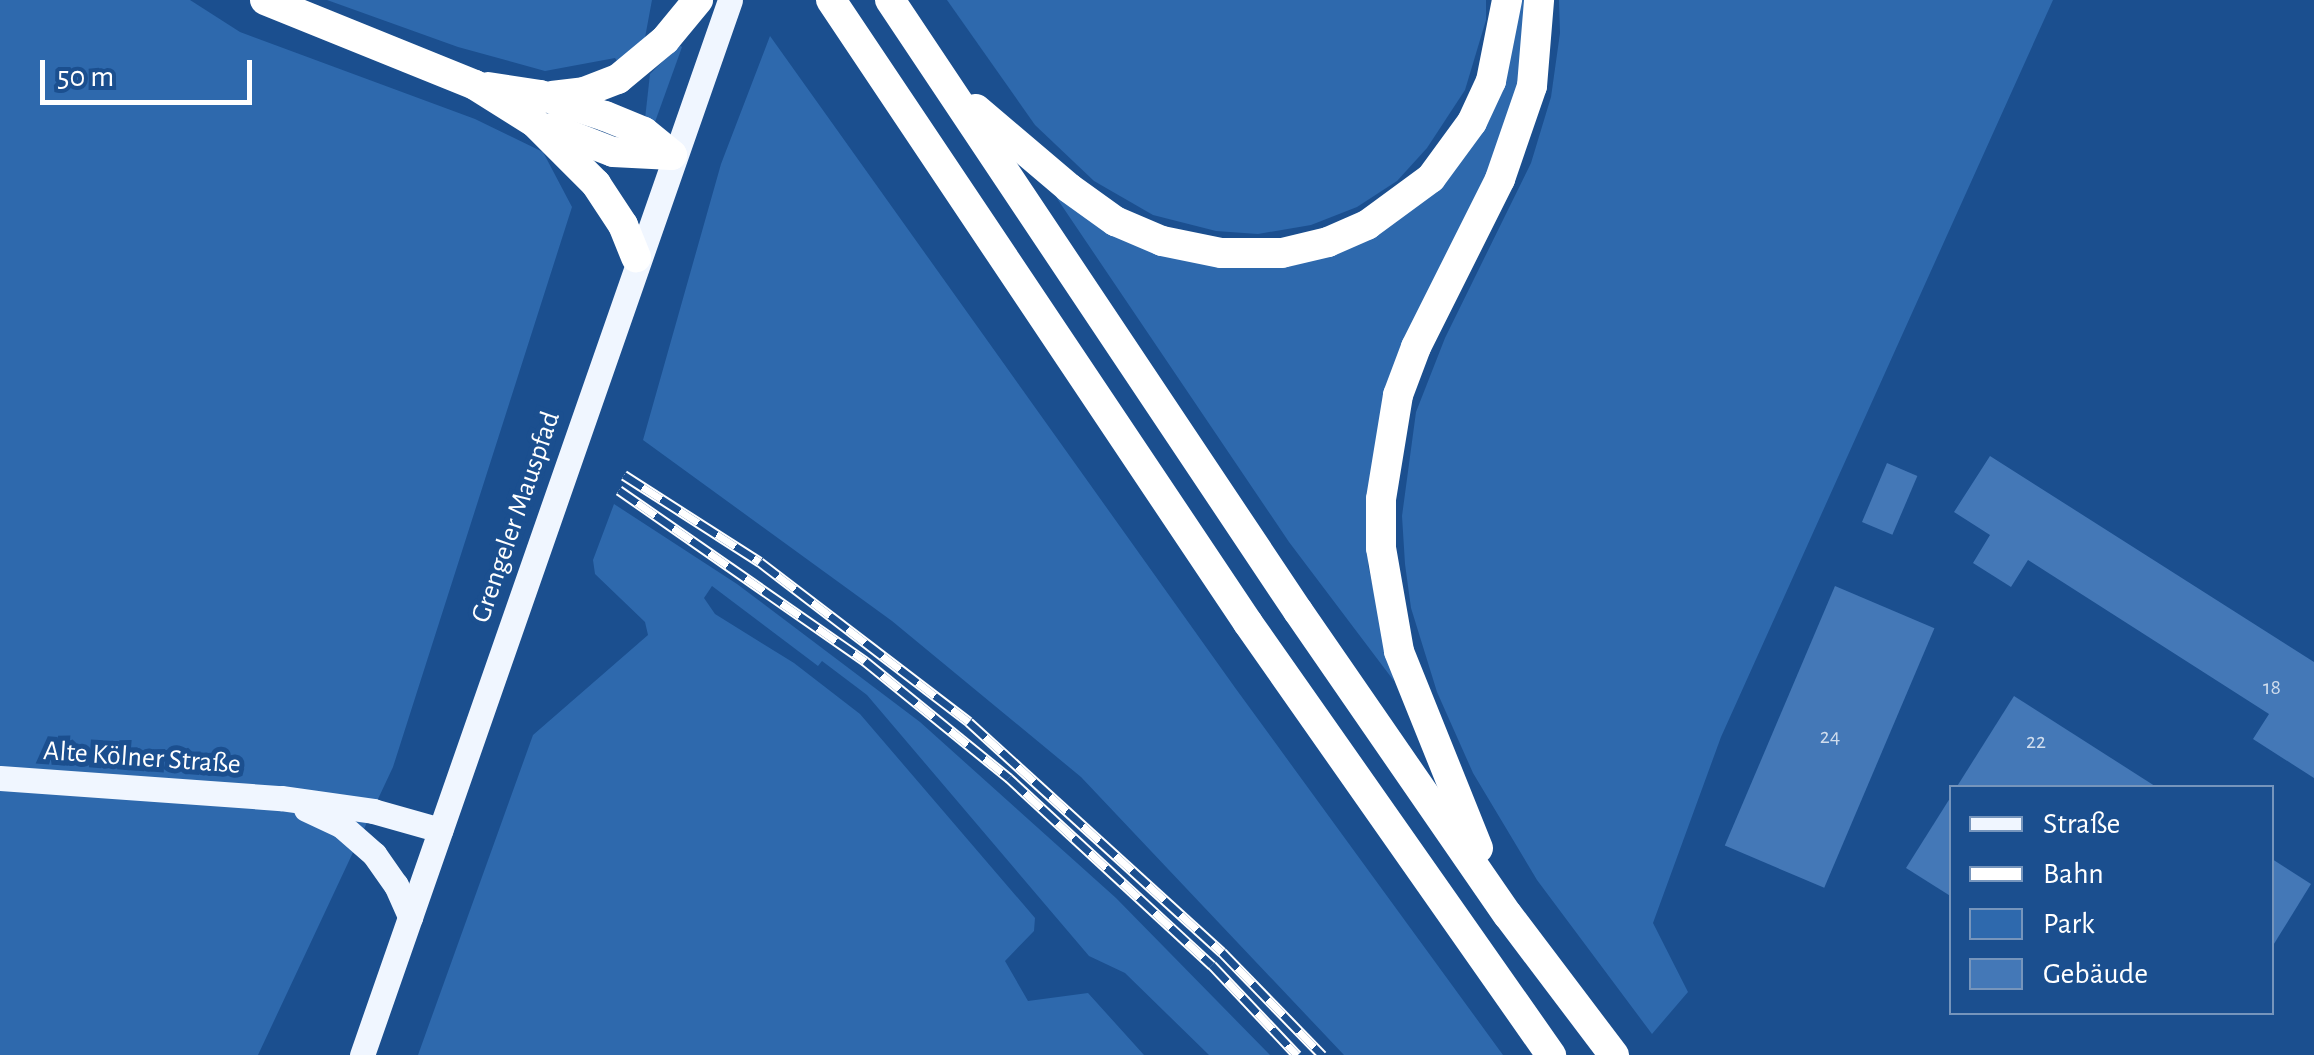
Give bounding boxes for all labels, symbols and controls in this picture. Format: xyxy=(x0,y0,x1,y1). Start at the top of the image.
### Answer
scale bar xyxy=(45,40,258,102)
text: 50 m xyxy=(57,62,114,92)
street label: Grengeler Mauspfad xyxy=(464,407,568,627)
house number: 18 xyxy=(2263,675,2281,701)
house number: 24 xyxy=(1820,724,1840,750)
house number: 22 xyxy=(2026,729,2046,755)
street label: Alte Kölner Straße xyxy=(42,734,242,782)
legend xyxy=(1949,785,2274,1015)
text: Straße xyxy=(2043,809,2120,839)
text: Bahn xyxy=(2043,859,2104,889)
text: Park xyxy=(2043,909,2095,939)
text: Gebäude xyxy=(2043,959,2148,989)

